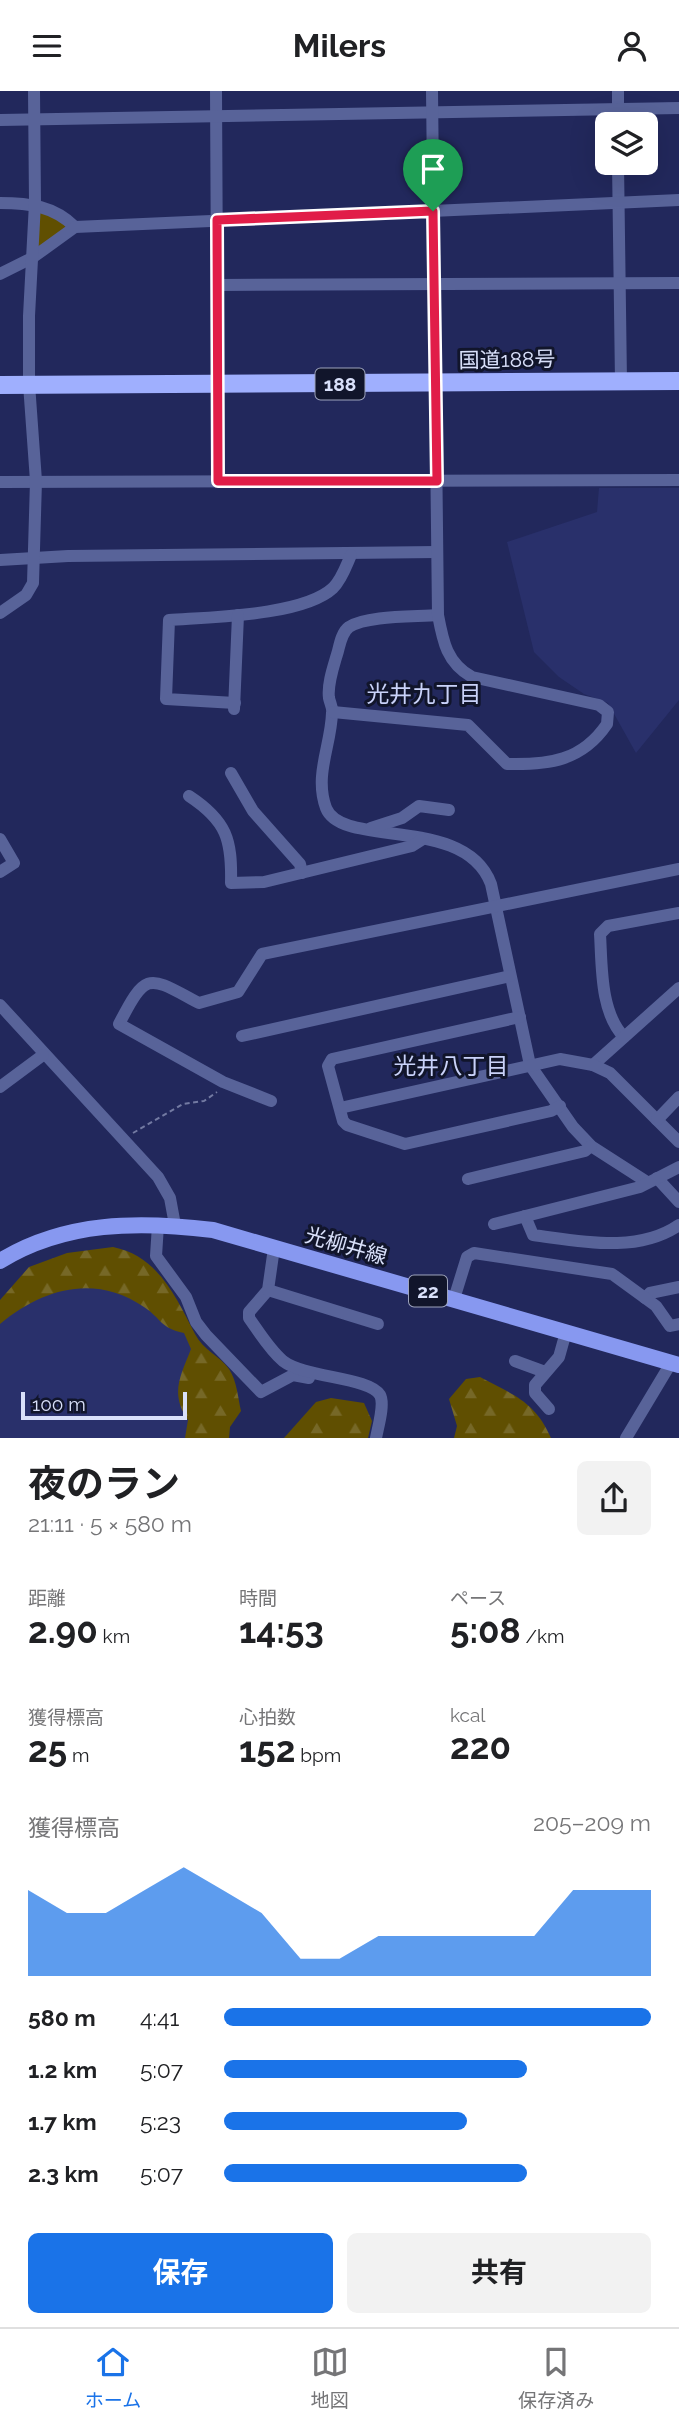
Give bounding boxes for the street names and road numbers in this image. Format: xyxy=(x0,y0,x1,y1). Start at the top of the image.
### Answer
street label: 国道188号 xyxy=(458,346,556,373)
road number: 188 xyxy=(316,369,364,399)
street label: 光柳井線 xyxy=(302,1222,390,1269)
road number: 22 xyxy=(409,1275,447,1307)

